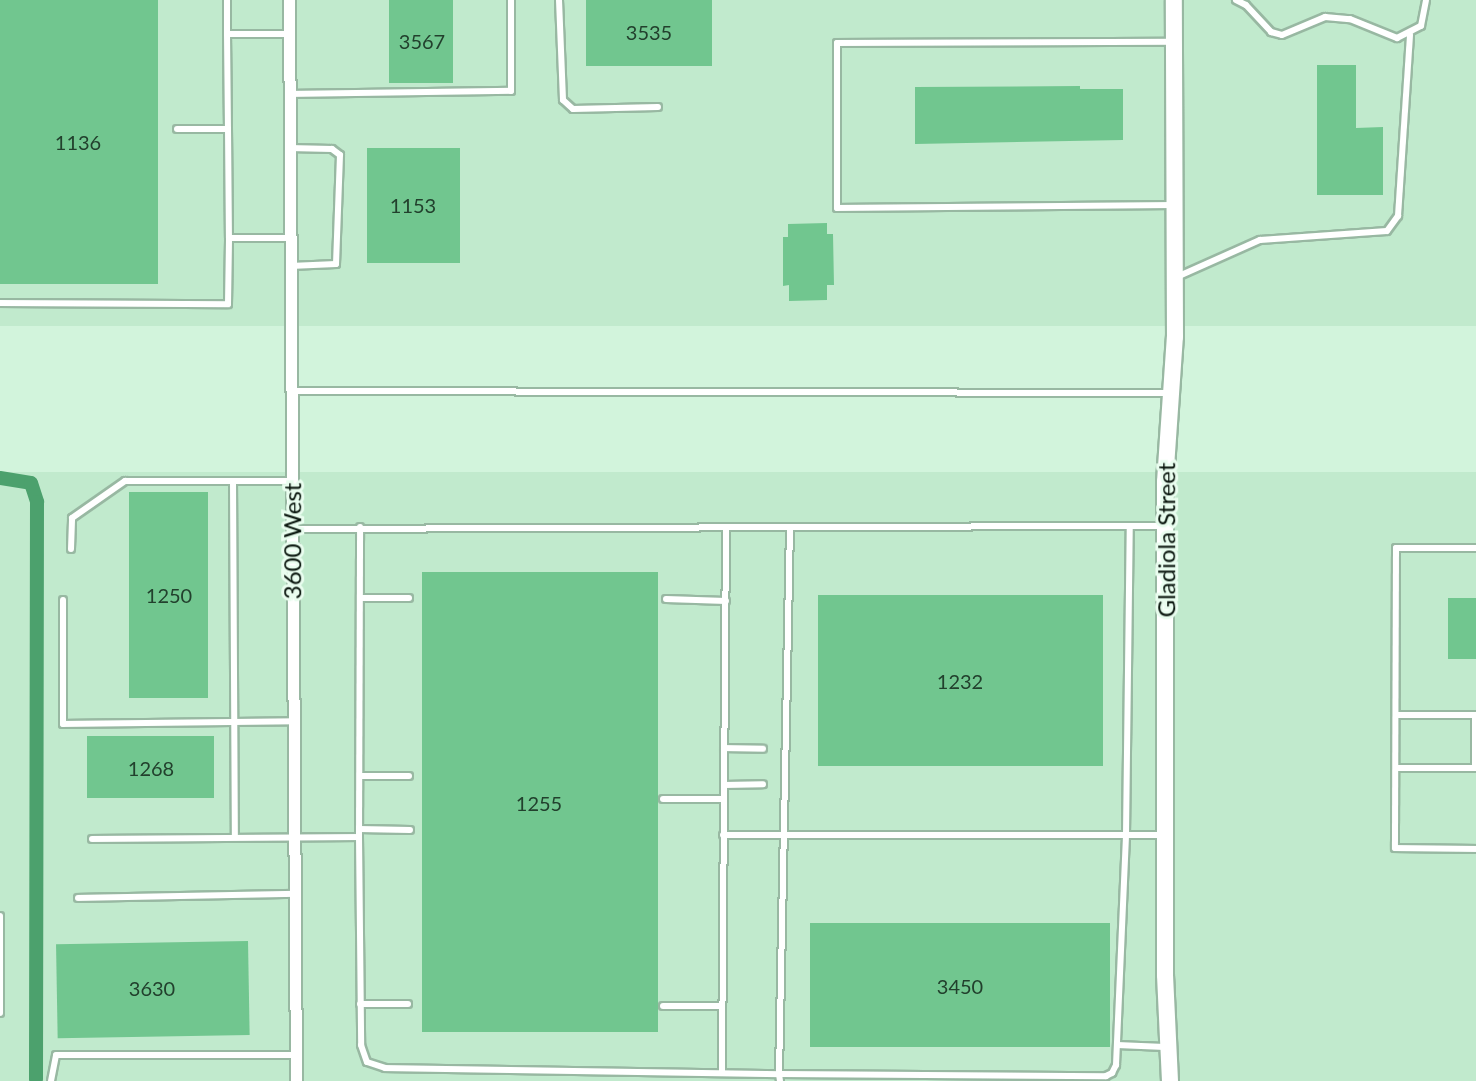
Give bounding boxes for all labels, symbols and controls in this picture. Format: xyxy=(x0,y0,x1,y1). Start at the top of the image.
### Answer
house number: 3535 xyxy=(626,20,672,44)
house number: 3567 xyxy=(399,29,445,53)
house number: 1136 xyxy=(55,130,101,154)
house number: 1153 xyxy=(390,193,436,217)
street label: Gladiola Street xyxy=(1152,463,1180,617)
street label: 3600 West xyxy=(278,483,306,599)
house number: 1250 xyxy=(146,583,192,607)
house number: 1232 xyxy=(937,669,983,693)
house number: 1268 xyxy=(128,756,174,780)
house number: 1255 xyxy=(516,791,562,815)
house number: 3450 xyxy=(937,974,983,998)
house number: 3630 xyxy=(129,976,175,1000)

